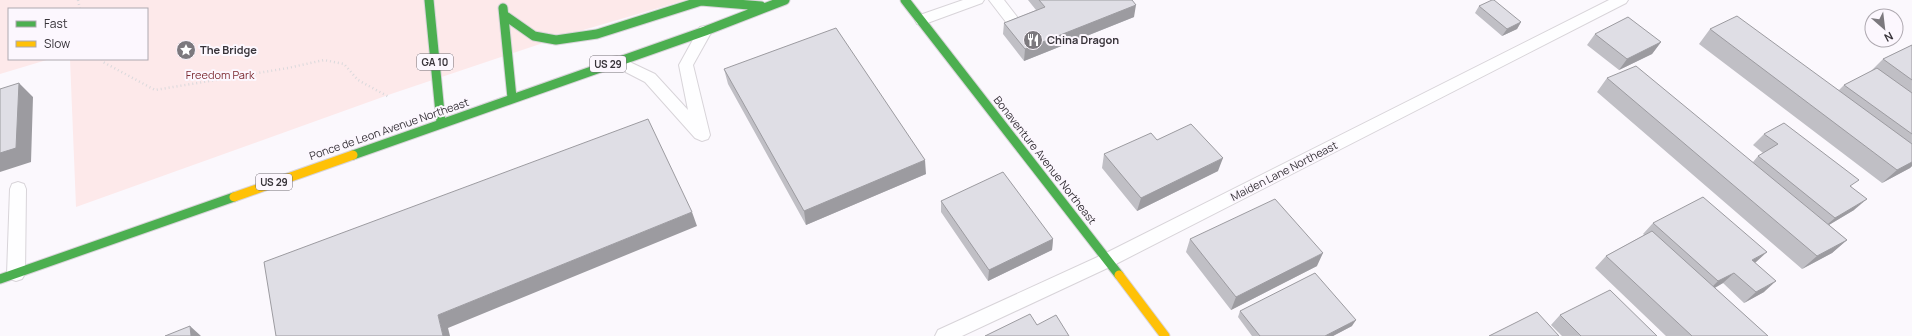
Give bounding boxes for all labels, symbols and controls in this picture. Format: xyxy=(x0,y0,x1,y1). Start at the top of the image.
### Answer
legend xyxy=(8,8,148,60)
north arrow xyxy=(1864,8,1904,48)
text: Fast xyxy=(44,15,68,32)
restaurant icon: China Dragon xyxy=(1022,29,1044,51)
text: N xyxy=(1882,29,1896,46)
place label: China Dragon xyxy=(1047,32,1119,47)
text: Slow xyxy=(44,35,70,52)
place icon: The Bridge xyxy=(175,39,197,61)
place label: The Bridge xyxy=(200,42,257,57)
road number: GA 10 xyxy=(417,54,453,70)
road number: US 29 xyxy=(590,56,626,72)
park label: Freedom Park xyxy=(186,67,255,82)
street label: Bonaventure Avenue Northeast xyxy=(991,93,1100,227)
street label: Ponce de Leon Avenue Northeast xyxy=(307,94,471,163)
street label: Maiden Lane Northeast xyxy=(1228,137,1340,204)
road number: US 29 xyxy=(256,174,292,190)

